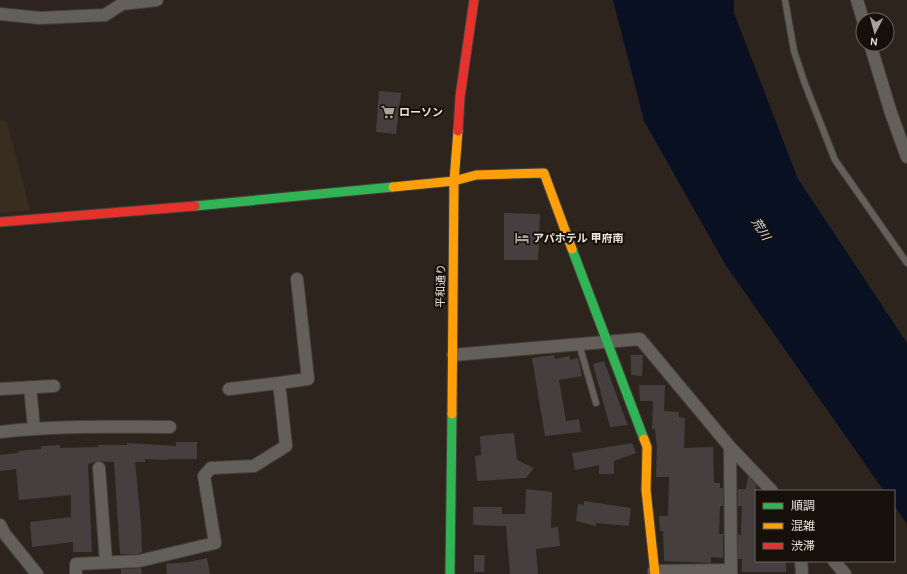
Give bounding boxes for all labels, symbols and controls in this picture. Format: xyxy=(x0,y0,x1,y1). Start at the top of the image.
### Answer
north arrow xyxy=(855,12,895,52)
text: N xyxy=(869,35,879,48)
supermarket icon: ローソン xyxy=(380,104,396,120)
place label: ローソン xyxy=(399,106,443,119)
water label: 荒川 xyxy=(749,215,774,245)
hotel icon: アパホテル 甲府南 xyxy=(514,230,530,246)
place label: アパホテル 甲府南 xyxy=(533,232,624,245)
street label: 平和通り xyxy=(434,264,448,308)
legend xyxy=(755,490,895,562)
text: 順調 xyxy=(791,499,815,513)
text: 混雑 xyxy=(791,519,815,533)
text: 渋滞 xyxy=(791,539,815,553)

